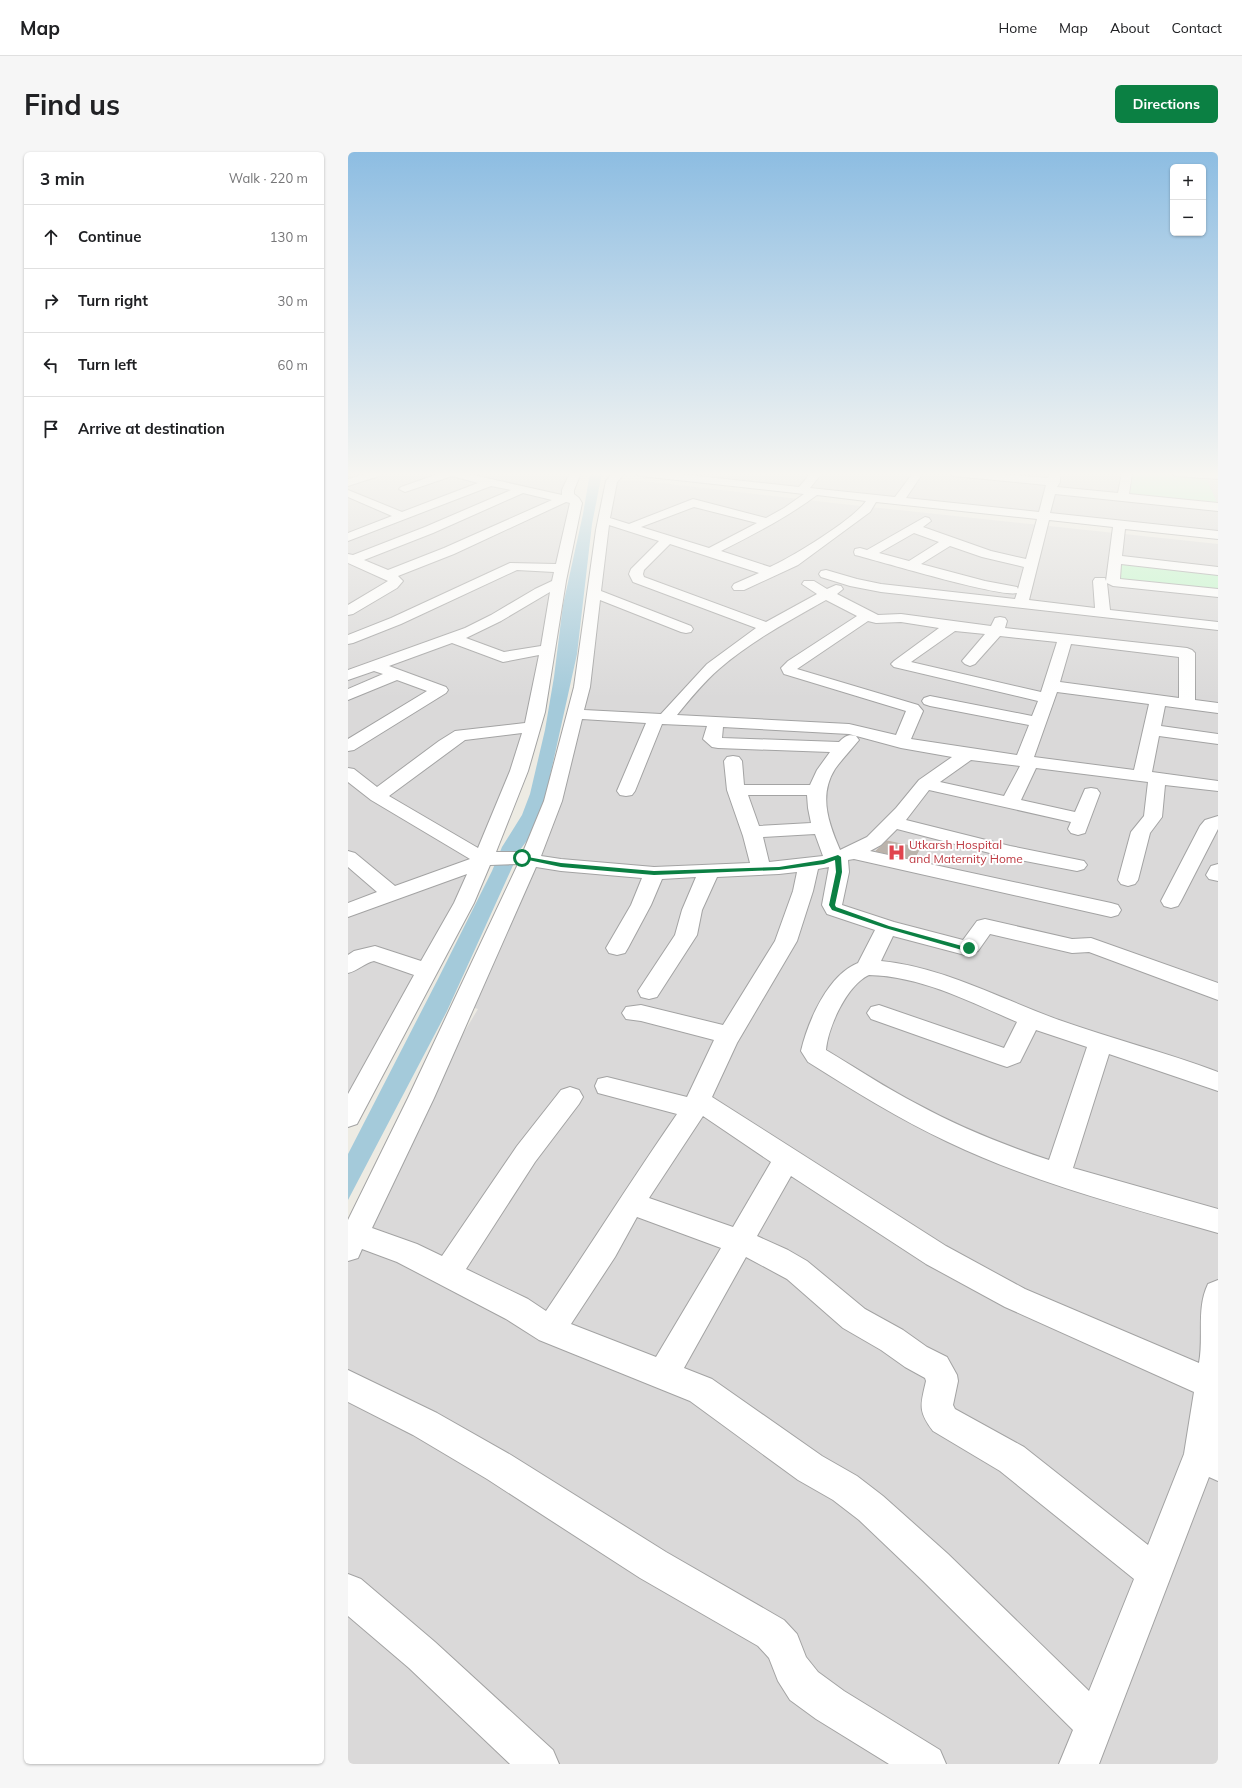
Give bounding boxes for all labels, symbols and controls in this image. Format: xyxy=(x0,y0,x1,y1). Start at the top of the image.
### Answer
text: Map xyxy=(20,16,60,40)
text: Home xyxy=(998,19,1037,37)
text: Map xyxy=(1059,19,1088,37)
text: About xyxy=(1110,19,1150,37)
text: Contact xyxy=(1172,19,1222,37)
button: Directions xyxy=(1115,85,1218,123)
text: Find us xyxy=(24,87,120,122)
map controls xyxy=(1170,164,1206,236)
button: + xyxy=(1170,164,1206,200)
text: 3 min xyxy=(40,168,85,189)
text: Walk · 220 m xyxy=(229,170,308,186)
button: − xyxy=(1170,200,1206,236)
icon: ahead xyxy=(40,226,62,248)
text: Continue xyxy=(78,227,141,246)
text: 130 m xyxy=(270,229,308,245)
icon: right xyxy=(40,290,62,312)
text: Turn right xyxy=(78,291,148,310)
text: 30 m xyxy=(278,293,308,309)
icon: left xyxy=(40,354,62,376)
text: Turn left xyxy=(78,355,137,374)
text: 60 m xyxy=(278,357,308,373)
icon: arrive xyxy=(40,418,62,440)
text: Arrive at destination xyxy=(78,419,225,438)
place label: Utkarsh Hospital and Maternity Home xyxy=(909,837,1023,866)
hospital icon: Utkarsh Hospital and Maternity Home xyxy=(886,842,906,862)
route start xyxy=(513,849,531,867)
route end xyxy=(960,939,978,957)

